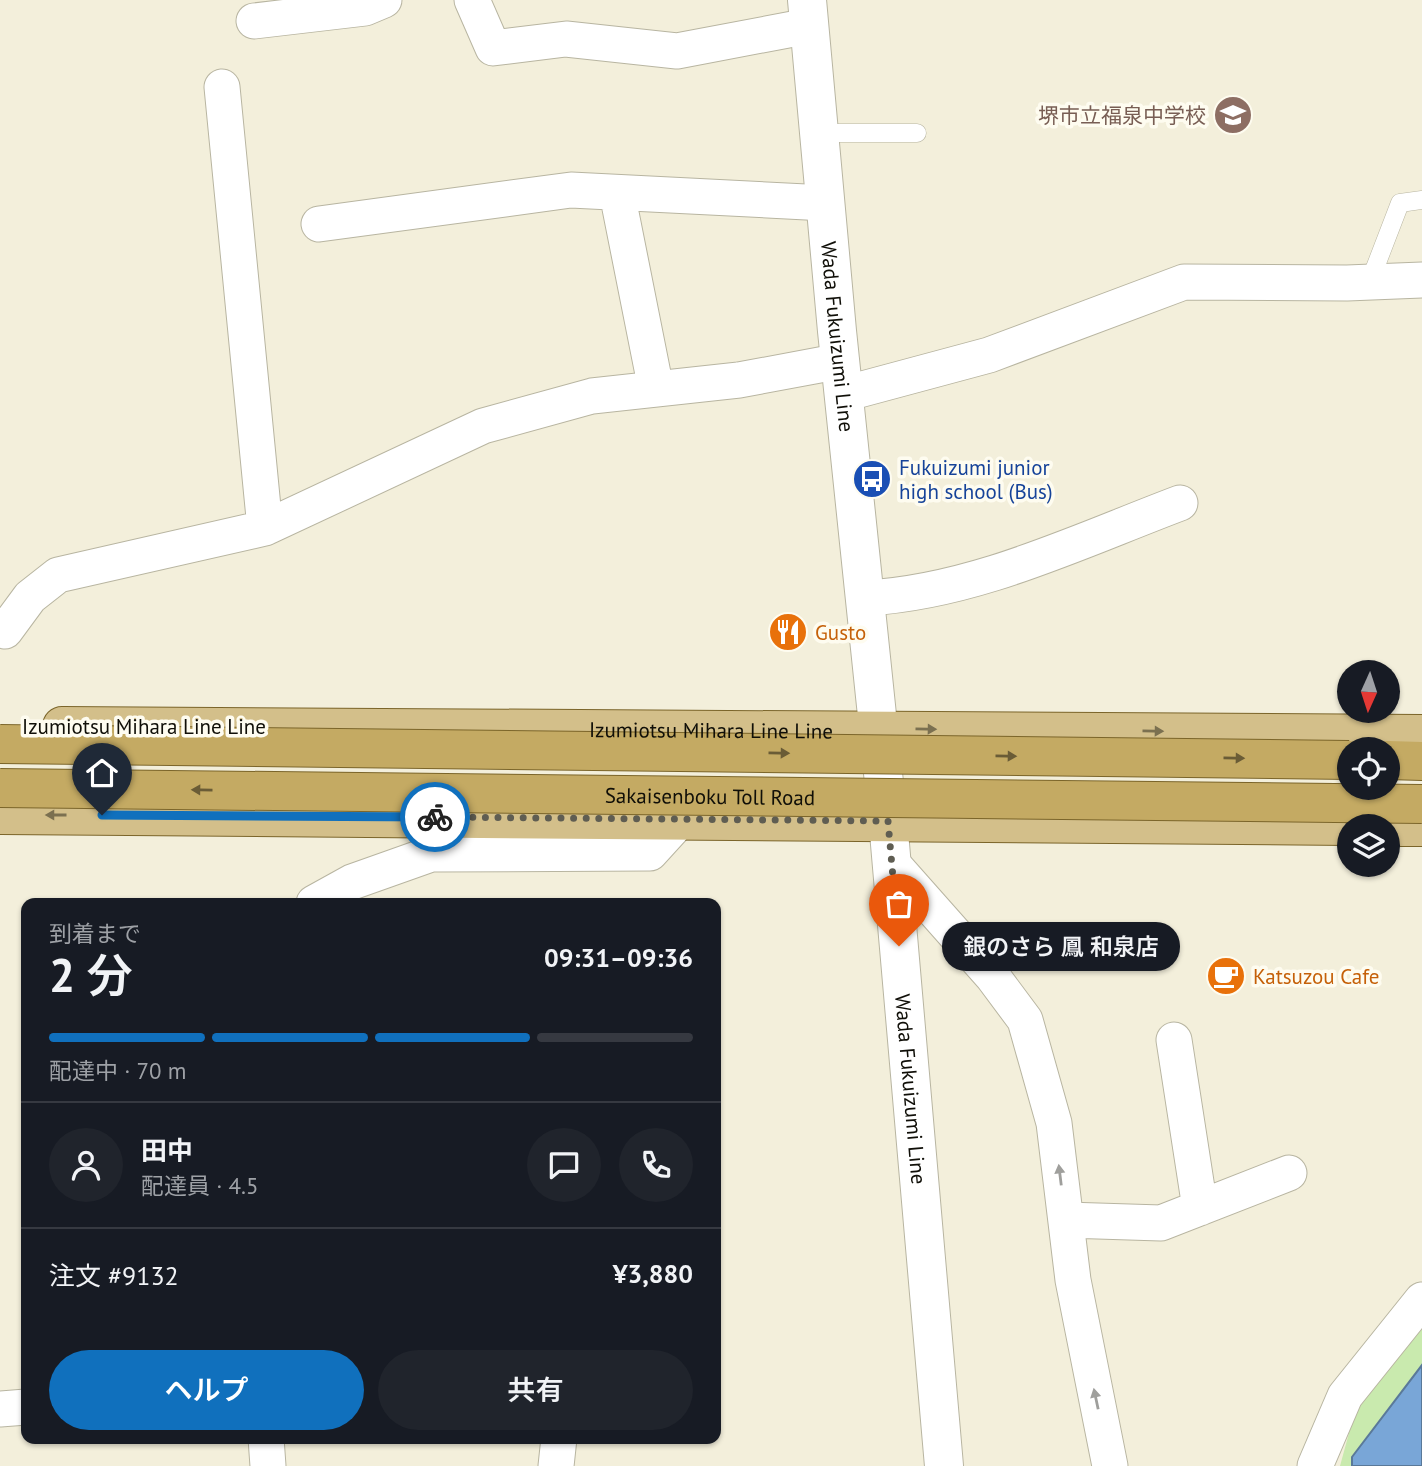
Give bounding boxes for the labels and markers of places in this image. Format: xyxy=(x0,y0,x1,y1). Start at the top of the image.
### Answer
school or university icon: 堺市立福泉中学校 xyxy=(1212,94,1254,136)
place label: 堺市立福泉中学校 xyxy=(1038,102,1206,129)
place label: Fukuizumi junior high school (Bus) xyxy=(899,454,1053,505)
bus stop icon: Fukuizumi junior high school (Bus) xyxy=(851,458,893,500)
restaurant icon: Gusto xyxy=(767,611,809,653)
place label: Gusto xyxy=(815,619,866,646)
pin xyxy=(72,743,132,815)
pin xyxy=(869,874,929,946)
callout: 銀のさら 鳳 和泉店 xyxy=(941,922,1179,970)
cafe icon: Katsuzou Cafe xyxy=(1205,955,1247,997)
place label: Katsuzou Cafe xyxy=(1253,963,1379,990)

